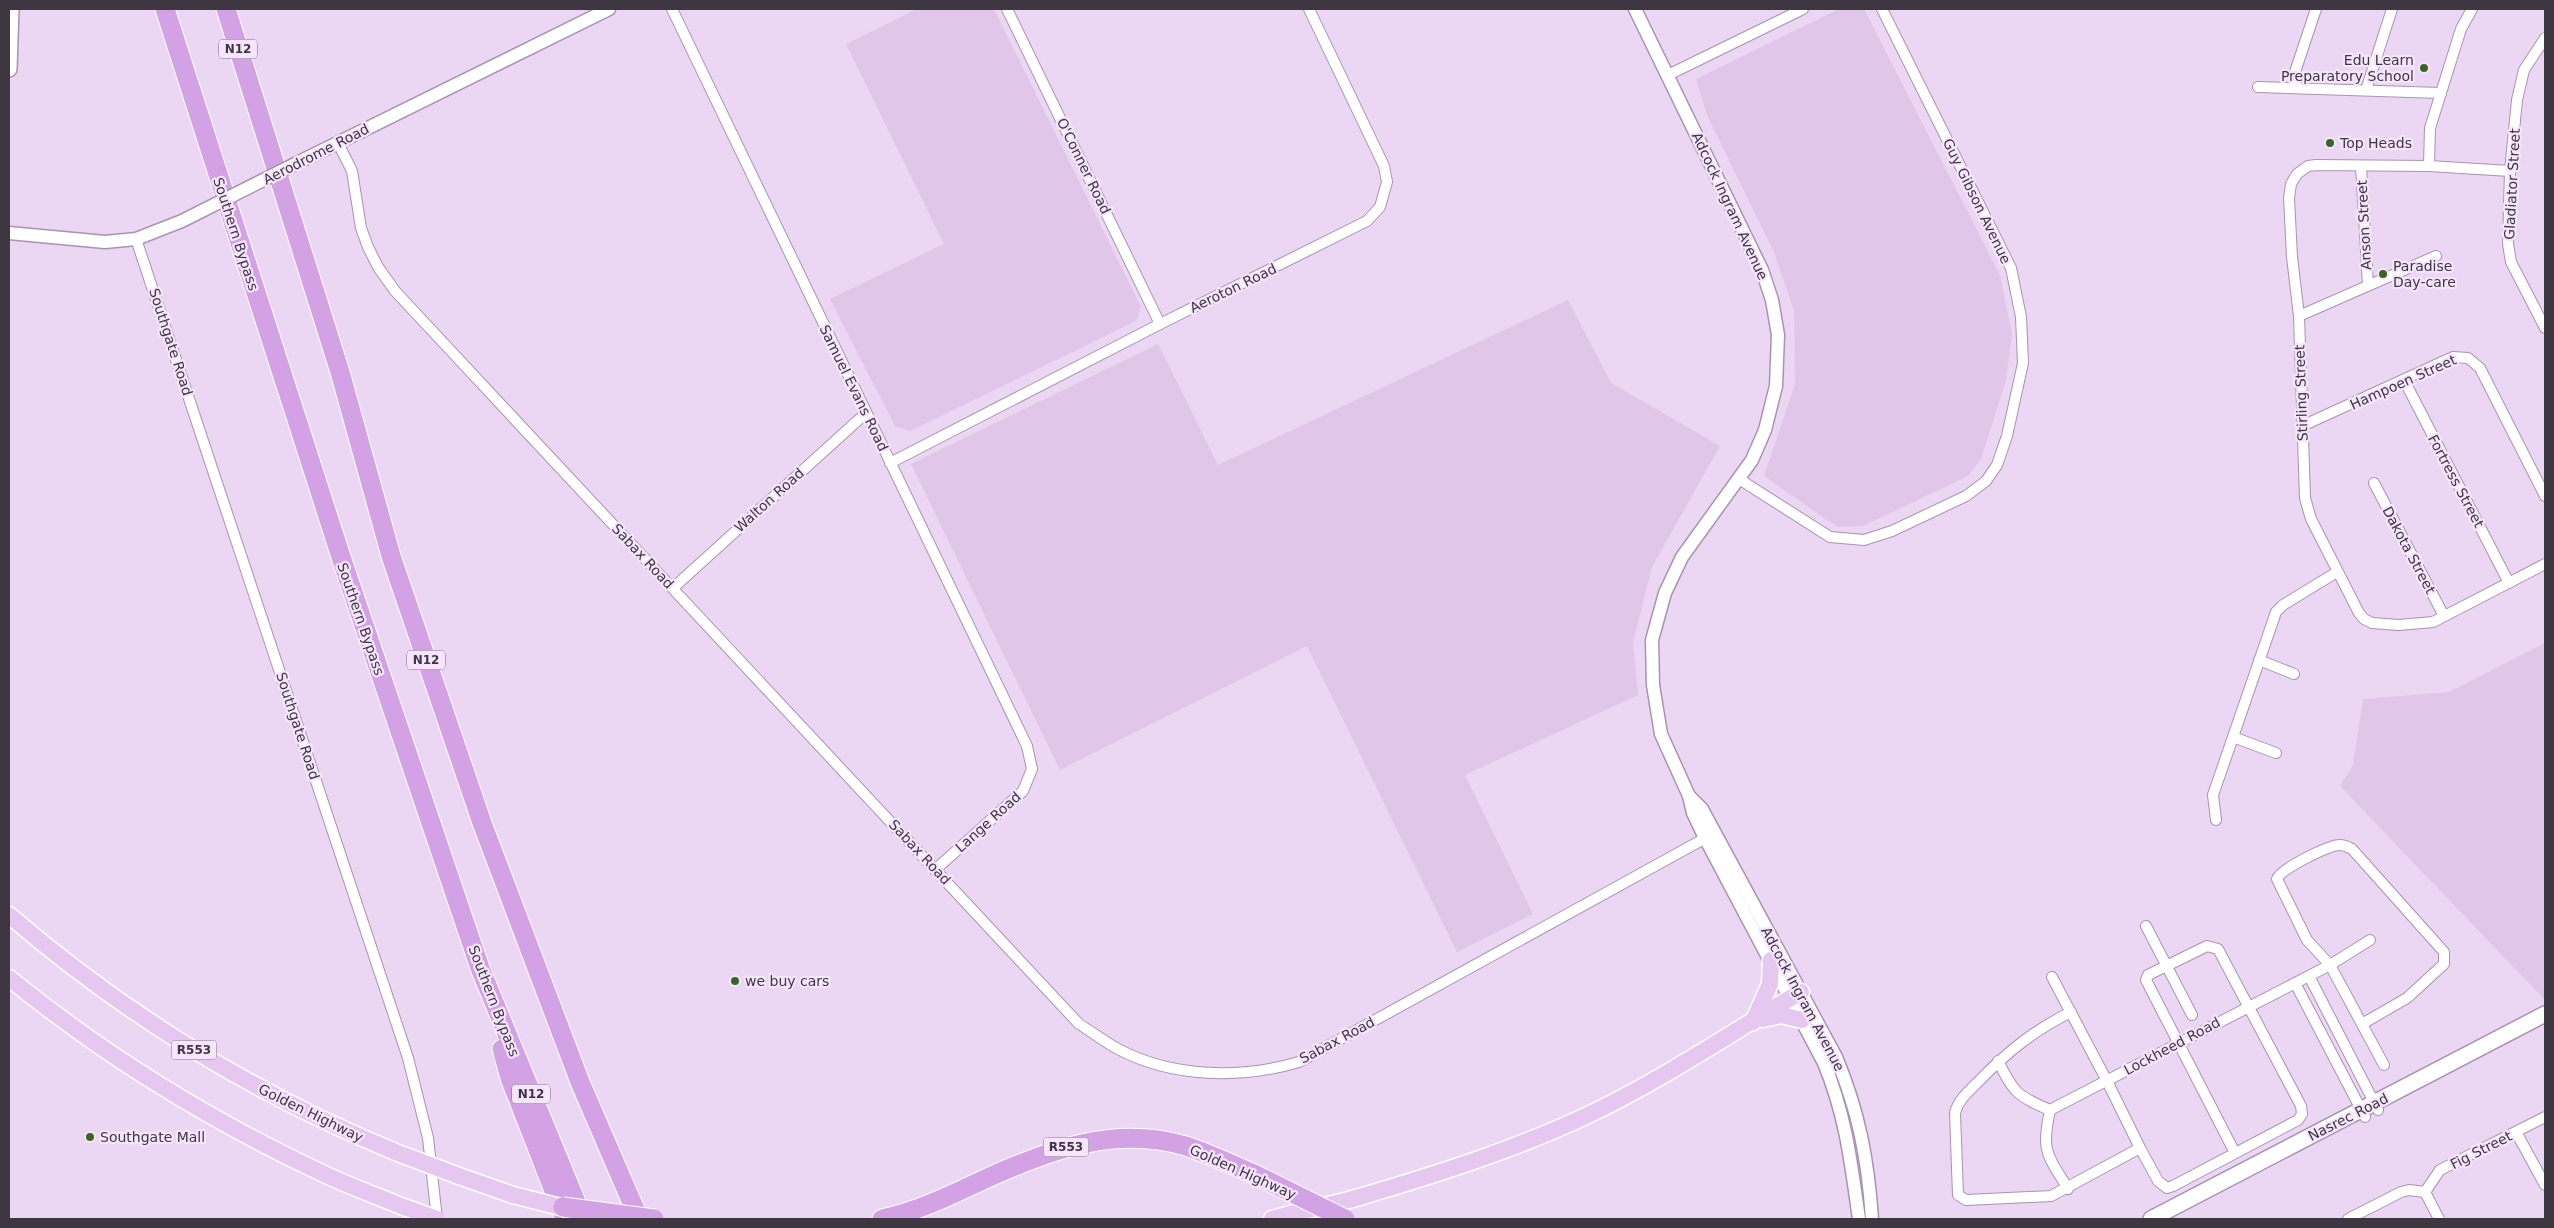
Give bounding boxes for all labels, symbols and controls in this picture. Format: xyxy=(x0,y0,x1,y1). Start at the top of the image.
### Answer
road number: N12 xyxy=(219,40,257,59)
place label: Edu Learn Preparatory School xyxy=(2281,52,2414,84)
marker: Edu Learn Preparatory School xyxy=(2418,62,2430,74)
street label: O'Conner Road xyxy=(1054,115,1114,217)
street label: Aerodrome Road xyxy=(260,120,372,188)
street label: Gladiator Street xyxy=(2501,127,2523,240)
street label: Adcock Ingram Avenue xyxy=(1689,130,1771,282)
place label: Top Heads xyxy=(2339,135,2412,151)
street label: Guy Gibson Avenue xyxy=(1940,136,2014,266)
marker: Top Heads xyxy=(2324,137,2336,149)
street label: Southern Bypass xyxy=(210,175,262,293)
street label: Anson Street xyxy=(2354,179,2374,270)
place label: Paradise Day-care xyxy=(2393,258,2456,290)
street label: Aeroton Road xyxy=(1187,260,1279,316)
marker: Paradise Day-care xyxy=(2377,268,2389,280)
street label: Southgate Road xyxy=(146,286,196,398)
street label: Samuel Evans Road xyxy=(816,322,892,454)
street label: Stirling Street xyxy=(2291,344,2311,442)
street label: Hampoen Street xyxy=(2347,351,2459,413)
street label: Fortress Street xyxy=(2425,432,2487,531)
street label: Walton Road xyxy=(731,465,807,535)
street label: Dakota Street xyxy=(2379,504,2439,597)
street label: Sabax Road xyxy=(609,520,677,592)
street label: Southern Bypass xyxy=(334,561,388,677)
road number: N12 xyxy=(407,650,445,670)
street label: Southgate Road xyxy=(273,670,323,782)
street label: Lange Road xyxy=(952,789,1024,855)
street label: Sabax Road xyxy=(886,816,954,888)
street label: Adcock Ingram Avenue xyxy=(1758,924,1848,1074)
street label: Southern Bypass xyxy=(465,943,523,1059)
place label: we buy cars xyxy=(745,973,829,989)
marker: we buy cars xyxy=(729,975,741,987)
street label: Sabax Road xyxy=(1297,1014,1377,1066)
street label: Lockheed Road xyxy=(2121,1014,2223,1078)
road number: R553 xyxy=(172,1040,216,1060)
street label: Golden Highway xyxy=(256,1081,366,1145)
road number: N12 xyxy=(512,1084,550,1104)
street label: Nasrec Road xyxy=(2305,1090,2391,1144)
street label: Fig Street xyxy=(2448,1127,2515,1172)
place label: Southgate Mall xyxy=(100,1129,205,1145)
marker: Southgate Mall xyxy=(84,1131,96,1143)
road number: R553 xyxy=(1044,1138,1088,1156)
street label: Golden Highway xyxy=(1187,1141,1299,1203)

